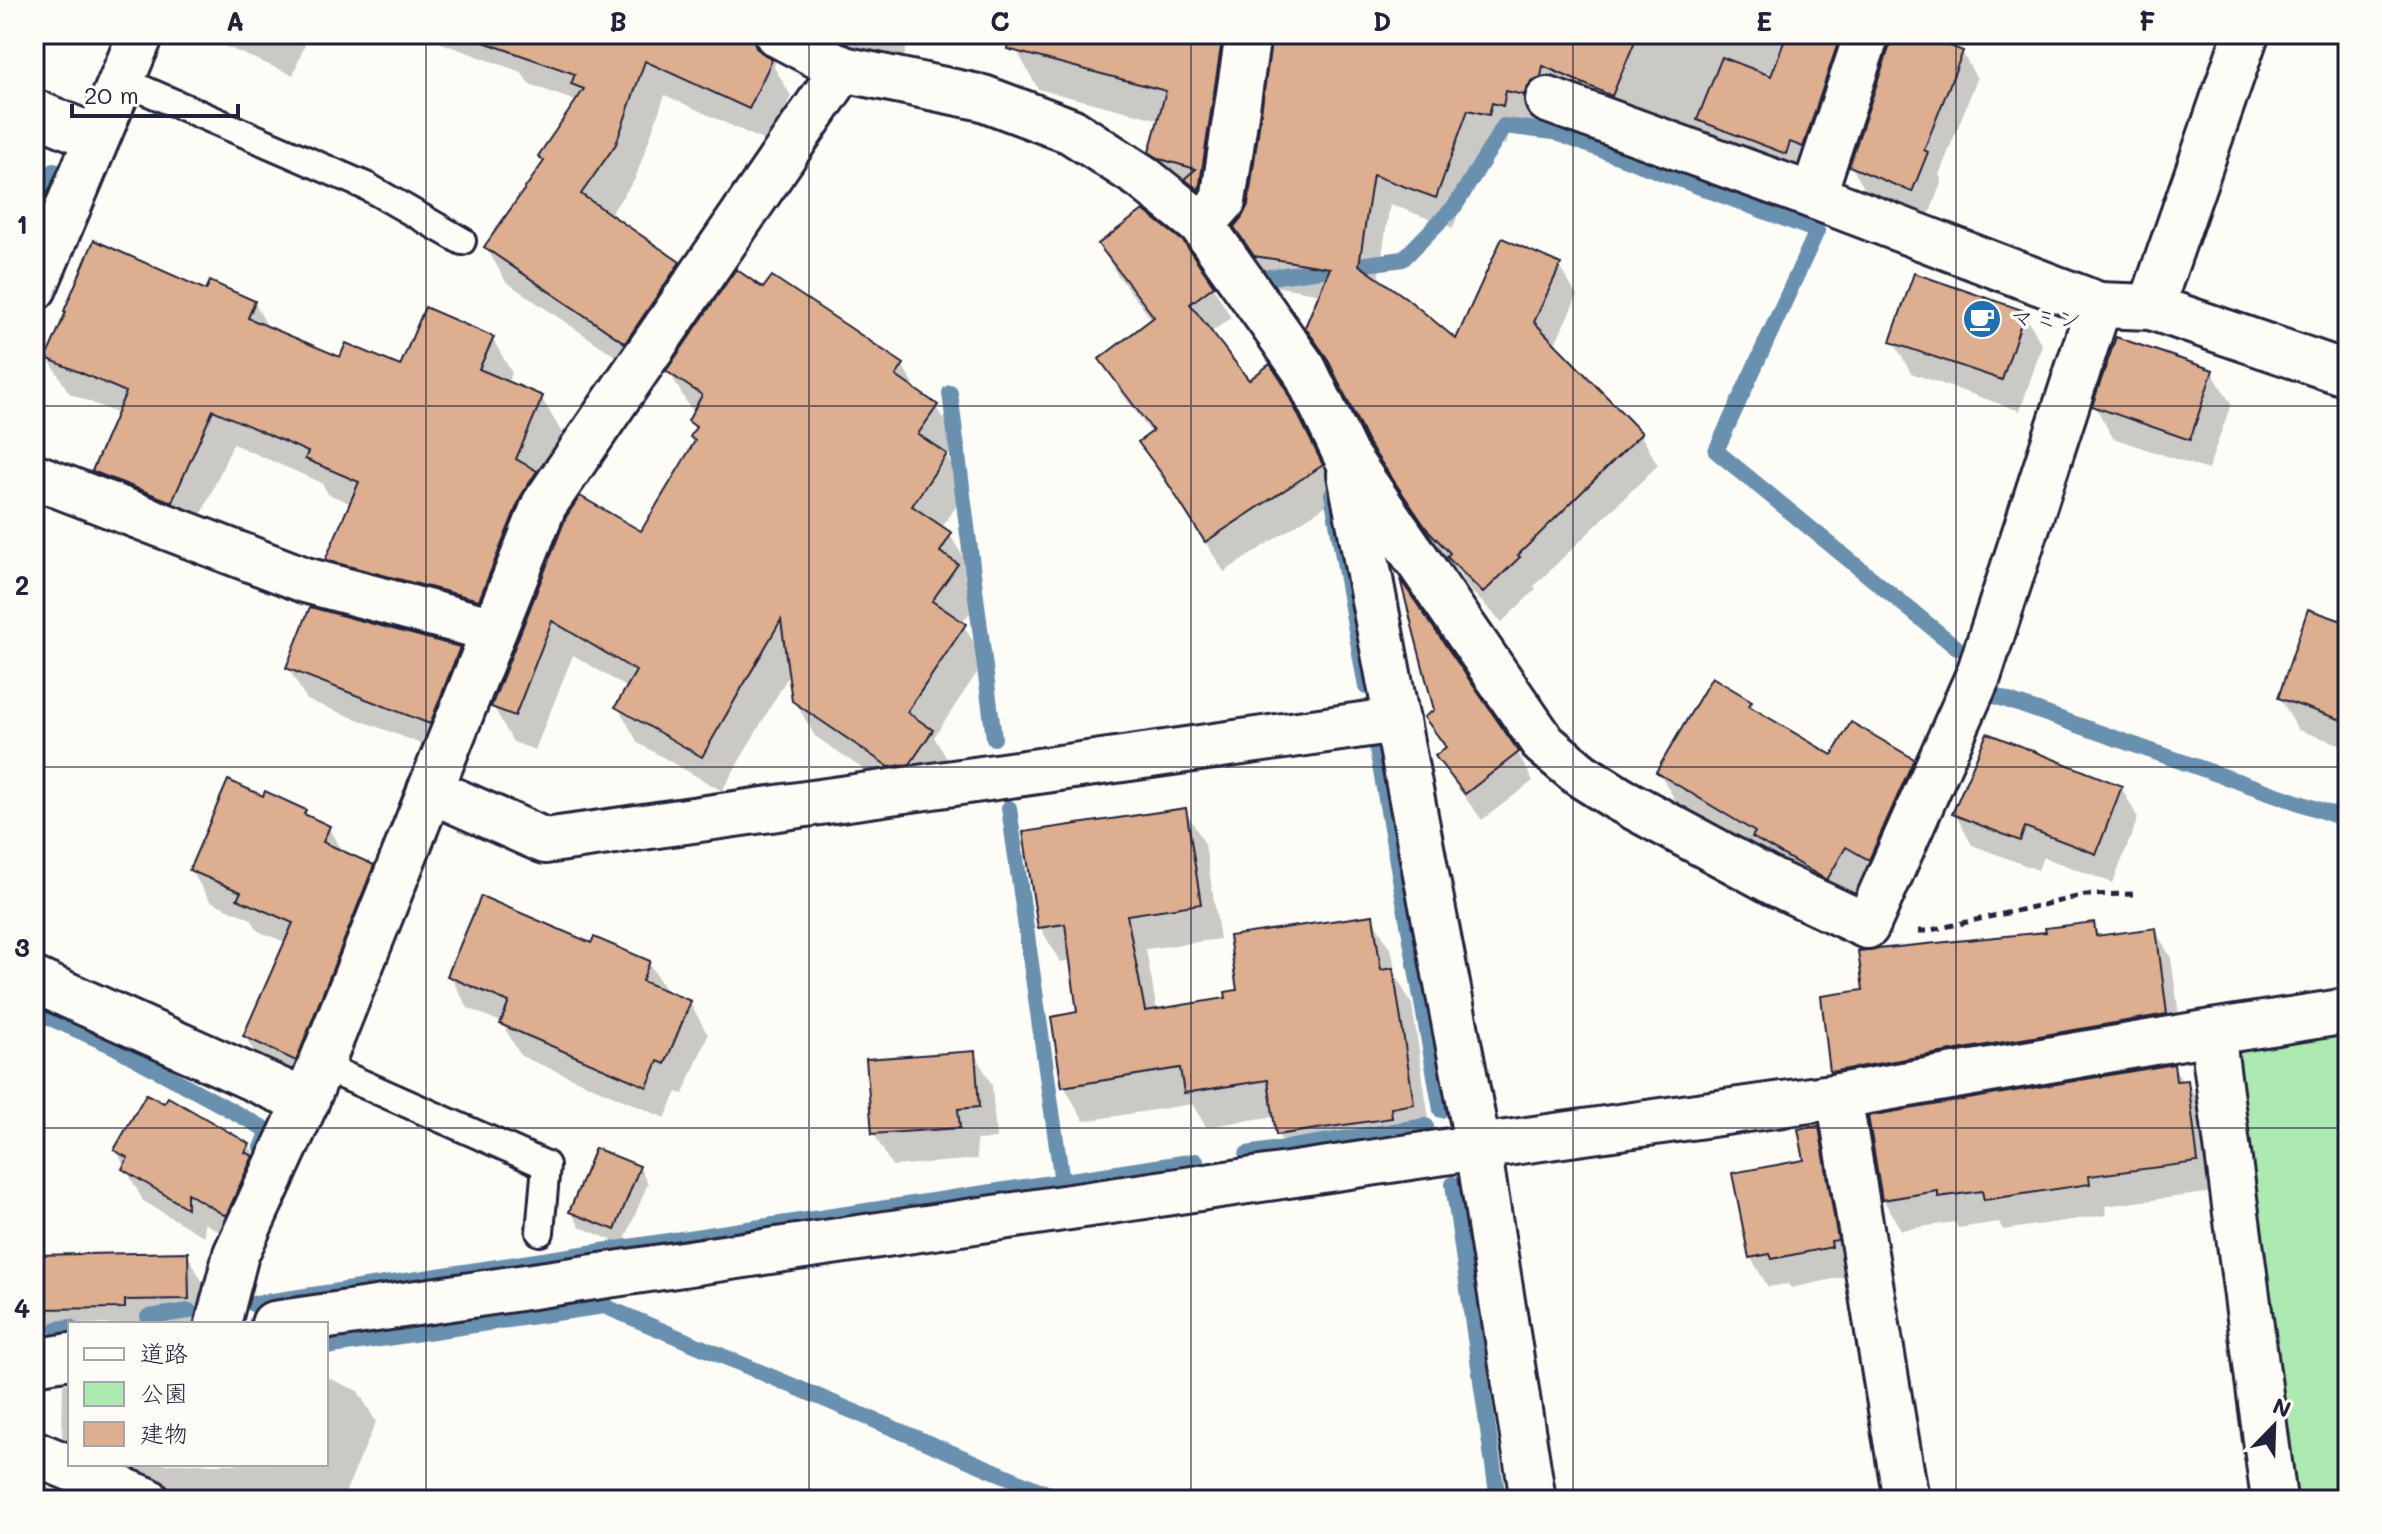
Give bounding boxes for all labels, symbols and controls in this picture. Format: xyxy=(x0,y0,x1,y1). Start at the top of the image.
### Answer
text: A xyxy=(226,4,244,38)
text: B xyxy=(609,4,627,38)
text: C xyxy=(990,4,1010,38)
text: D xyxy=(1373,4,1391,38)
text: E xyxy=(1756,4,1772,38)
text: F xyxy=(2139,4,2155,38)
scale bar xyxy=(72,68,238,118)
text: 20 m xyxy=(84,79,139,110)
text: 1 xyxy=(16,207,28,241)
cafe icon: マミン xyxy=(1961,298,2003,340)
place label: マミン xyxy=(2010,302,2082,333)
text: 2 xyxy=(15,568,29,602)
text: 3 xyxy=(14,930,30,964)
text: 4 xyxy=(14,1291,30,1325)
legend xyxy=(68,1322,328,1466)
text: 道路 xyxy=(140,1337,188,1368)
text: 公園 xyxy=(140,1377,188,1408)
north arrow xyxy=(2234,1386,2314,1466)
text: N xyxy=(2269,1391,2295,1424)
text: 建物 xyxy=(140,1417,188,1448)

